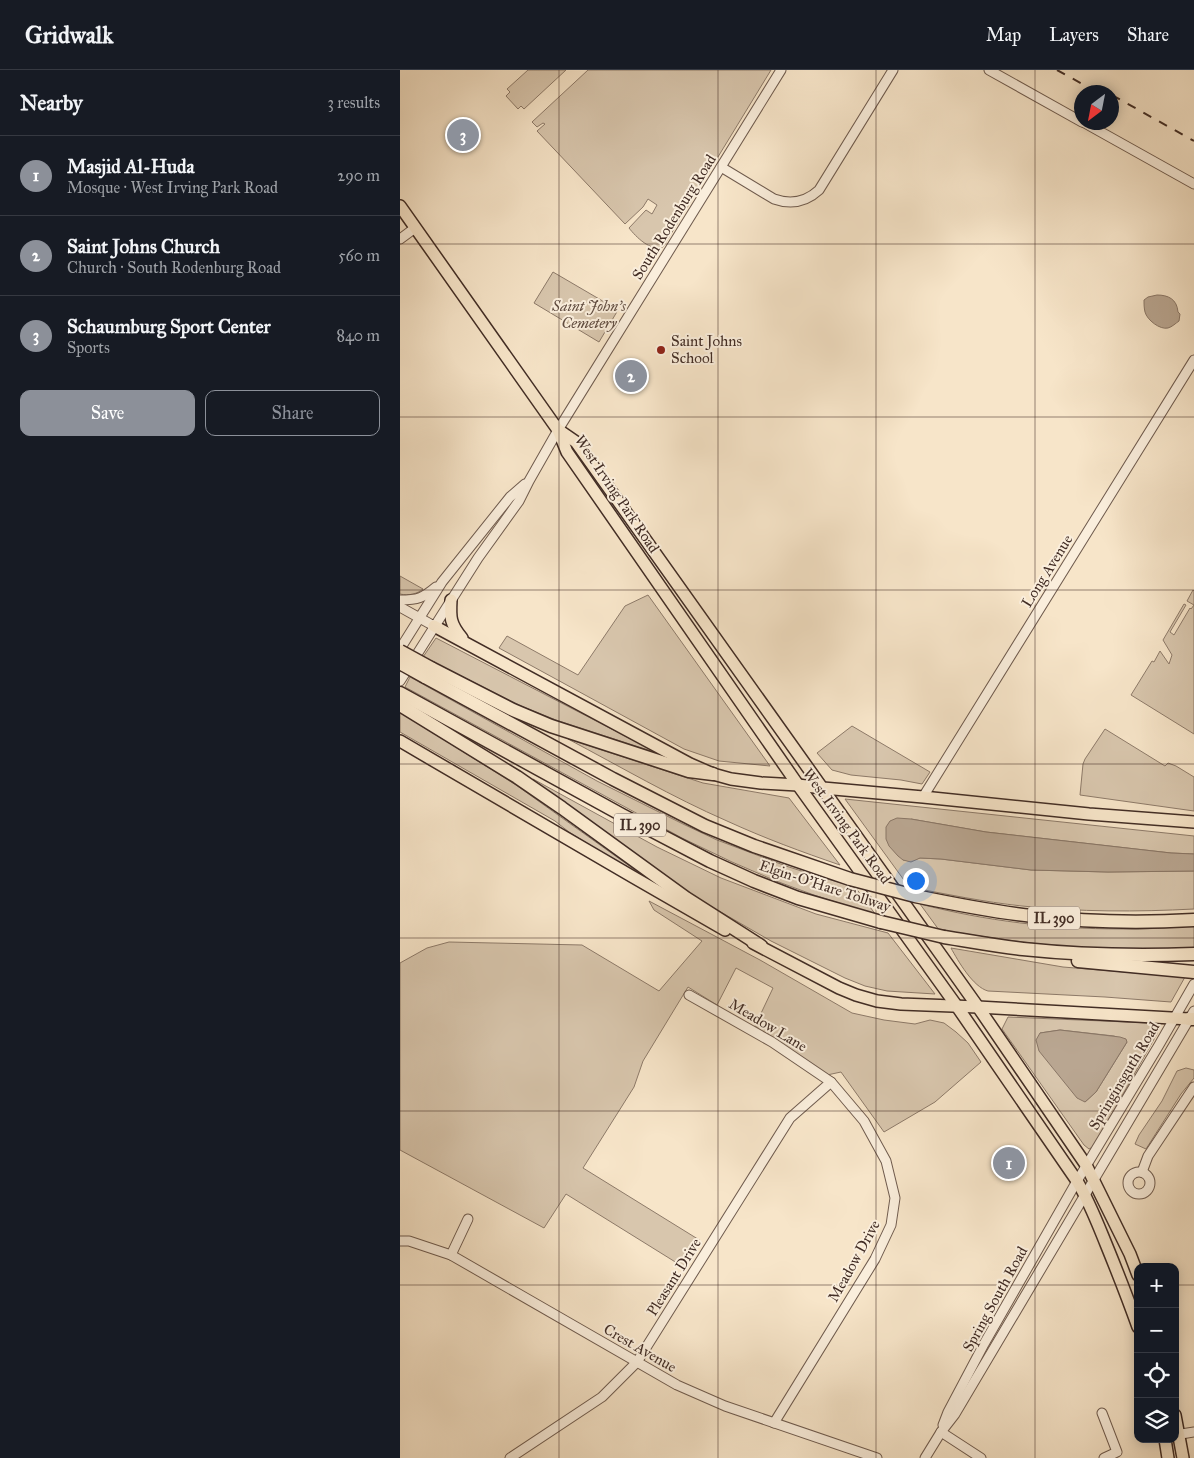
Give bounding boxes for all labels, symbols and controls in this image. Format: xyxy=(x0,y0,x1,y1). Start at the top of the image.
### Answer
text: Gridwalk xyxy=(25,20,113,50)
text: Map xyxy=(986,24,1021,46)
text: Layers xyxy=(1049,24,1099,46)
text: Share xyxy=(1127,24,1169,46)
north arrow xyxy=(1074,85,1119,130)
text: Nearby xyxy=(20,90,83,116)
text: 3 results xyxy=(327,93,380,112)
pin: 3 xyxy=(447,116,479,154)
street label: South Rodenburg Road xyxy=(628,151,720,283)
text: Masjid Al-Huda xyxy=(67,155,195,178)
text: 1 xyxy=(33,166,39,185)
text: 290 m xyxy=(337,166,380,185)
text: Mosque · West Irving Park Road xyxy=(67,178,278,197)
text: Saint Johns Church xyxy=(67,235,220,258)
text: 2 xyxy=(32,246,40,265)
text: 560 m xyxy=(338,246,380,265)
text: Church · South Rodenburg Road xyxy=(67,258,281,277)
park label: Saint John's Cemetery xyxy=(551,297,627,332)
text: Schaumburg Sport Center xyxy=(67,315,271,338)
text: 3 xyxy=(33,326,39,345)
text: 840 m xyxy=(336,326,380,345)
place label: Saint Johns School xyxy=(671,332,742,367)
text: Sports xyxy=(67,338,110,357)
marker: Saint Johns School xyxy=(655,344,667,356)
pin: 2 xyxy=(615,357,647,395)
button: Save xyxy=(20,390,195,436)
button: Share xyxy=(205,390,380,436)
street label: West Irving Park Road xyxy=(571,432,663,557)
street label: Long Avenue xyxy=(1018,531,1076,611)
street label: West Irving Park Road xyxy=(799,765,895,888)
road number: IL 390 xyxy=(614,814,666,836)
street label: Elgin-O'Hare Tollway xyxy=(757,856,894,916)
your location xyxy=(903,868,929,894)
road number: IL 390 xyxy=(1028,906,1080,930)
street label: Meadow Lane xyxy=(726,995,810,1055)
street label: Springinsguth Road xyxy=(1085,1018,1164,1133)
pin: 1 xyxy=(993,1144,1025,1182)
street label: Meadow Drive xyxy=(824,1217,884,1305)
street label: Pleasant Drive xyxy=(643,1235,705,1319)
street label: Spring South Road xyxy=(959,1243,1032,1355)
map controls xyxy=(1134,1263,1179,1443)
button: + xyxy=(1134,1263,1179,1308)
button: − xyxy=(1134,1308,1179,1353)
street label: Crest Avenue xyxy=(600,1320,680,1376)
button: locate xyxy=(1134,1353,1179,1398)
button: layers xyxy=(1134,1398,1179,1443)

